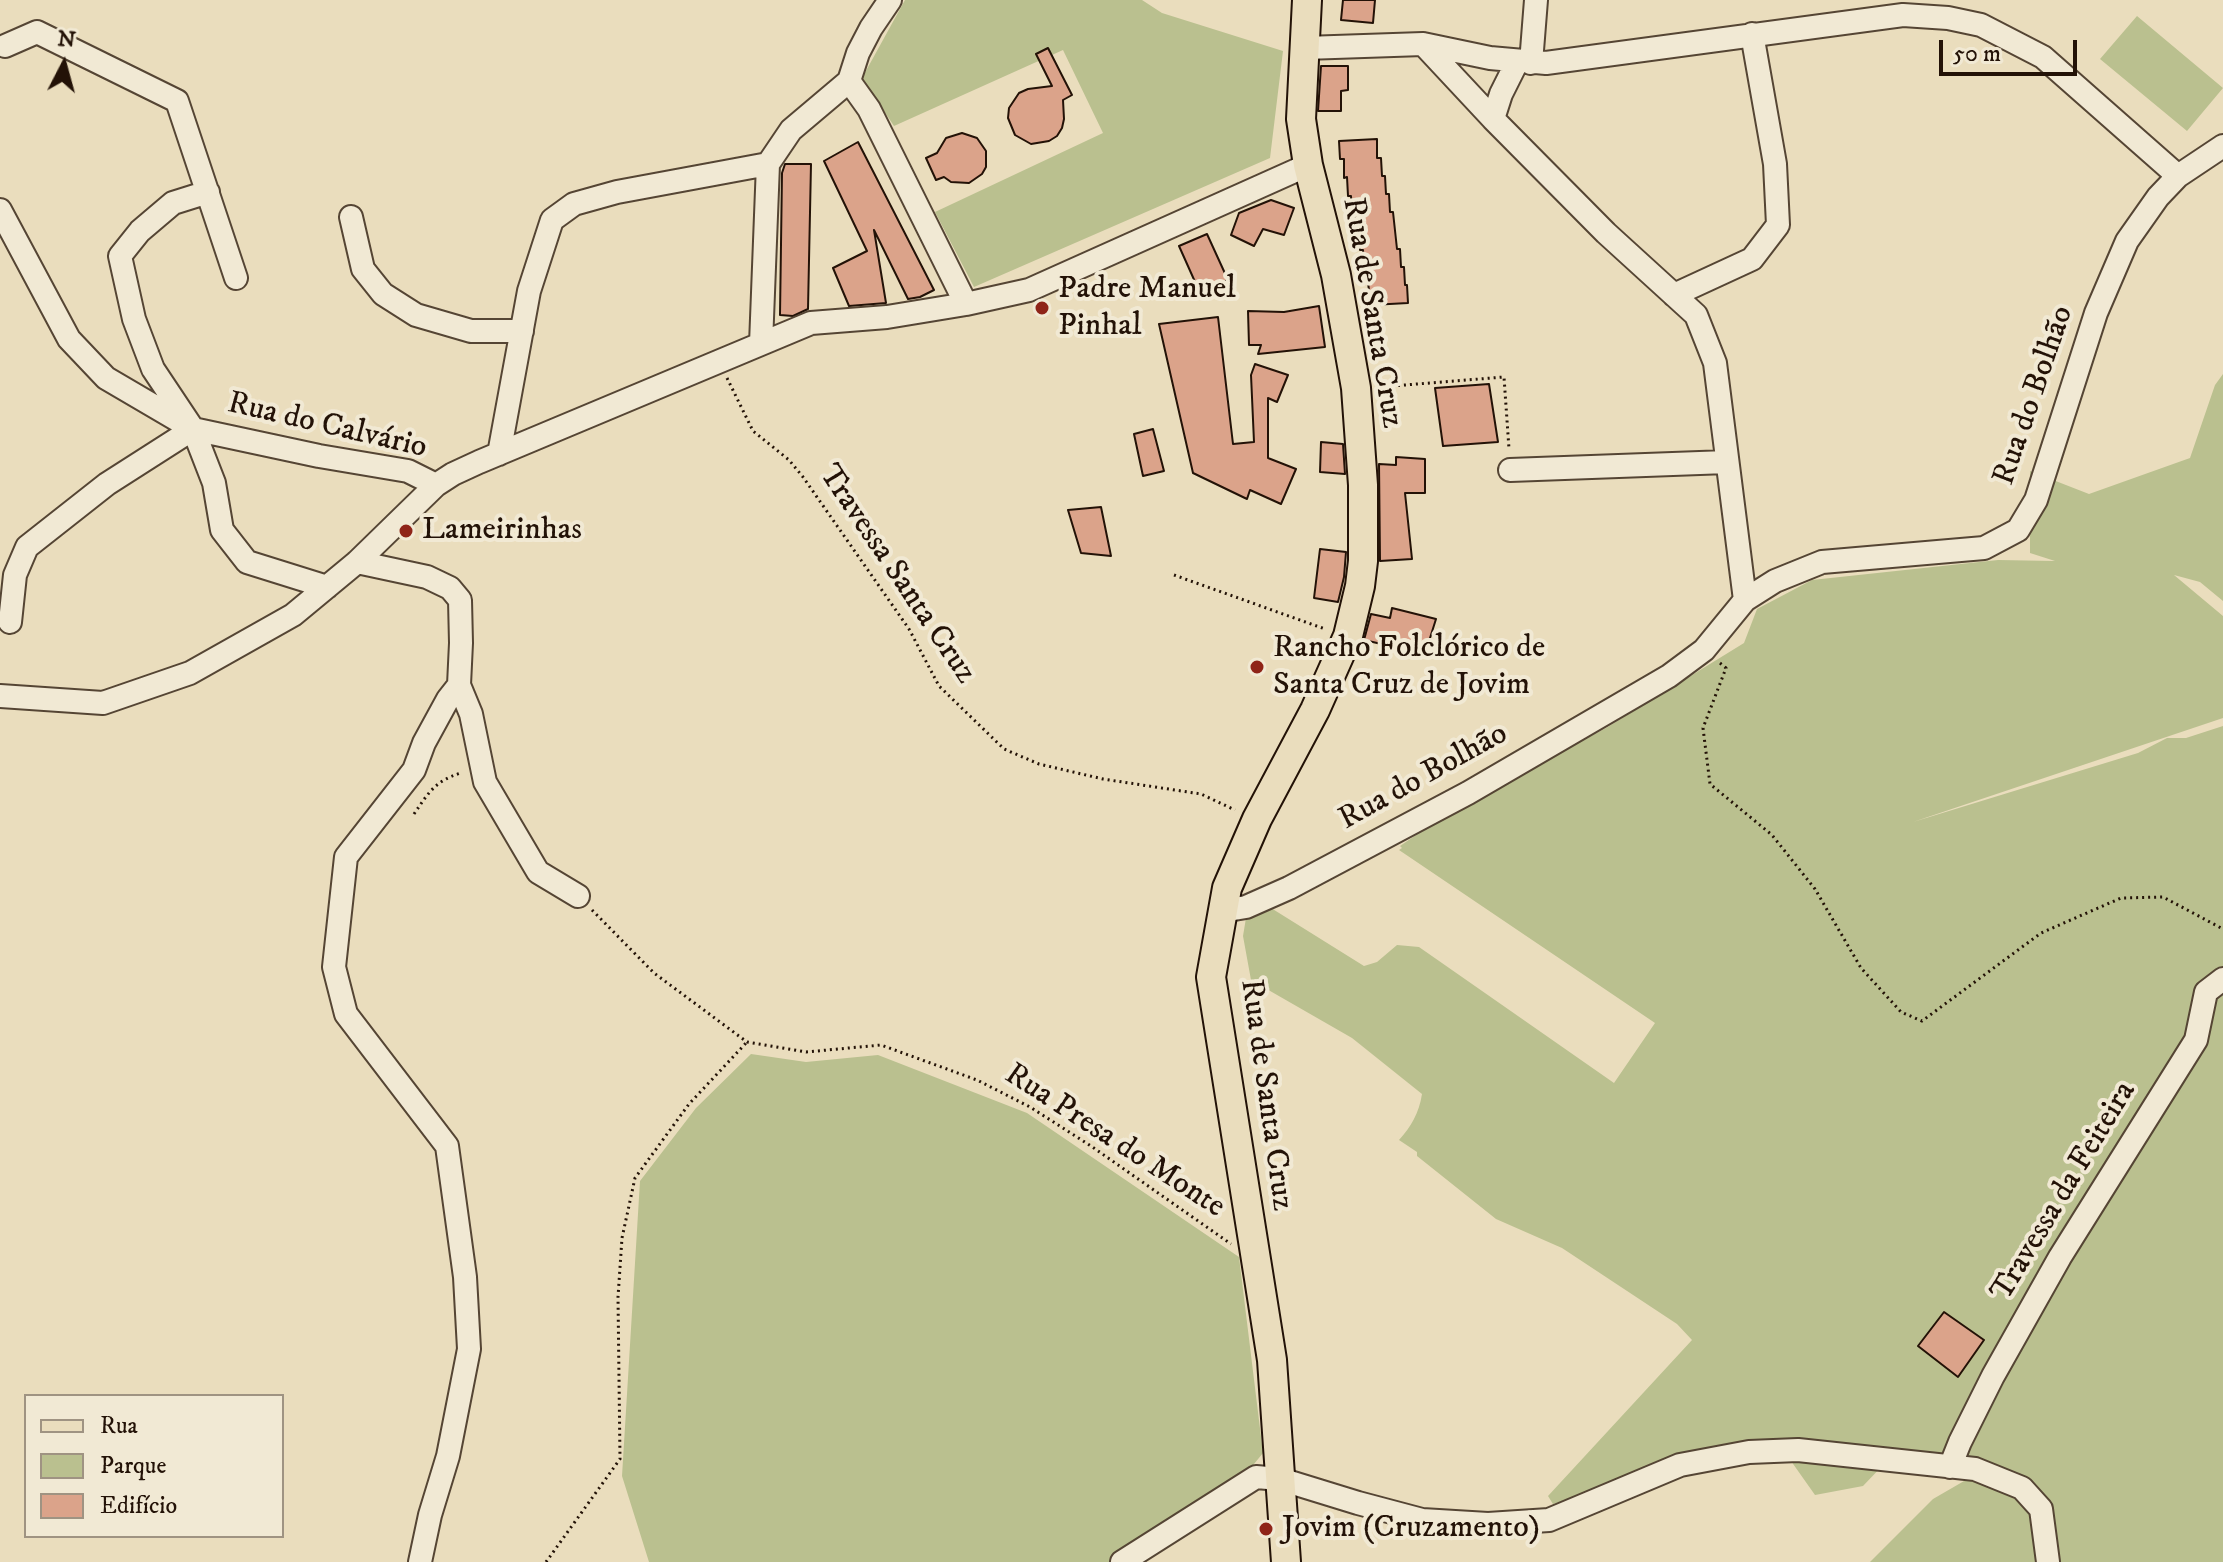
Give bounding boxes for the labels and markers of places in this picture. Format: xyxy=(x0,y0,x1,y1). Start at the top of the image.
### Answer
place label: Padre Manuel Pinhal xyxy=(1058,271,1236,346)
marker: Padre Manuel Pinhal xyxy=(1033,299,1051,317)
place label: Lameirinhas xyxy=(422,512,582,550)
marker: Lameirinhas xyxy=(397,522,415,540)
place label: Rancho Folclórico de Santa Cruz de Jovim xyxy=(1273,630,1545,705)
marker: Rancho Folclórico de Santa Cruz de Jovim xyxy=(1248,658,1266,676)
place label: Jovim (Cruzamento) xyxy=(1282,1510,1540,1548)
marker: Jovim (Cruzamento) xyxy=(1257,1520,1275,1538)

